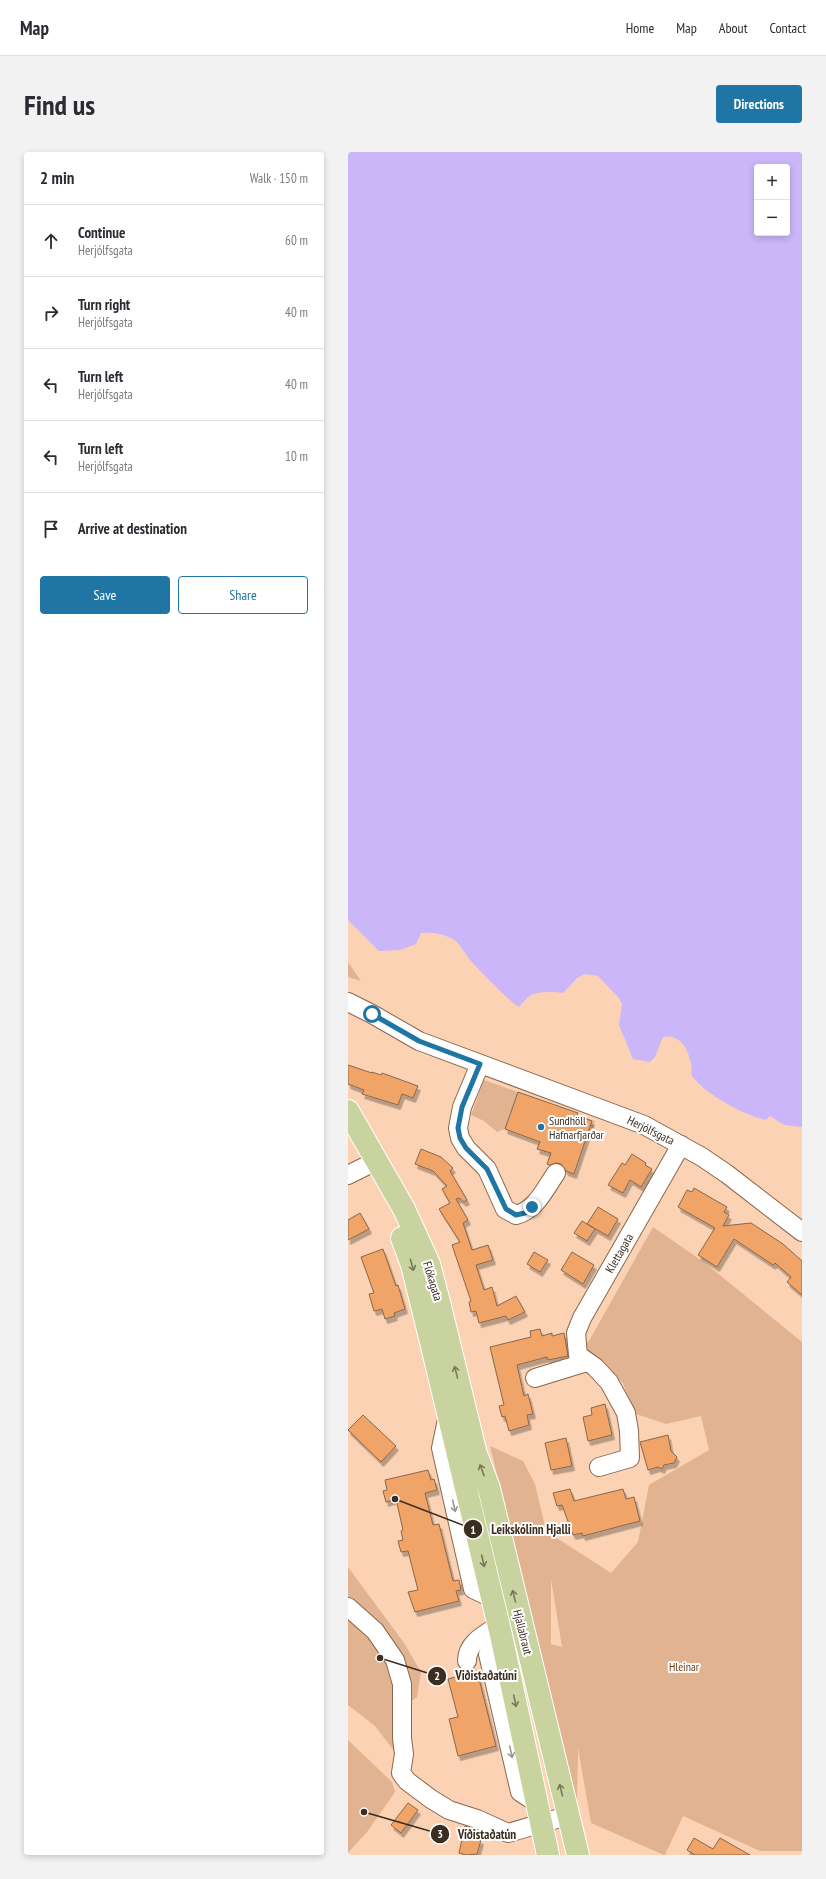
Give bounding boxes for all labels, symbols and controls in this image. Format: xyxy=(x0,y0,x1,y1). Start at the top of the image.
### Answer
text: Map xyxy=(20,16,49,40)
text: Home xyxy=(626,19,654,37)
text: Map xyxy=(676,19,697,37)
text: About xyxy=(719,19,748,37)
text: Contact xyxy=(770,19,806,37)
button: Directions xyxy=(716,85,802,123)
text: Find us xyxy=(24,86,95,123)
map controls xyxy=(754,164,790,236)
button: + xyxy=(754,164,790,200)
text: 2 min xyxy=(40,167,74,189)
text: Walk · 150 m xyxy=(250,170,308,187)
button: − xyxy=(754,200,790,236)
text: Continue xyxy=(78,223,125,242)
icon: ahead xyxy=(40,230,62,252)
text: 60 m xyxy=(285,232,308,249)
text: Herjólfsgata xyxy=(78,242,133,259)
text: Turn right xyxy=(78,295,130,314)
icon: right xyxy=(40,302,62,324)
text: 40 m xyxy=(285,304,308,321)
text: Herjólfsgata xyxy=(78,314,133,331)
text: Turn left xyxy=(78,367,123,386)
icon: left xyxy=(40,374,62,396)
text: 40 m xyxy=(285,376,308,393)
text: Herjólfsgata xyxy=(78,386,133,403)
text: Turn left xyxy=(78,439,123,458)
icon: left xyxy=(40,446,62,468)
text: 10 m xyxy=(285,448,308,465)
text: Herjólfsgata xyxy=(78,458,133,475)
icon: arrive xyxy=(40,518,62,540)
text: Arrive at destination xyxy=(78,519,187,538)
button: Save xyxy=(40,576,170,614)
button: Share xyxy=(178,576,308,614)
route start xyxy=(363,1005,381,1023)
street label: Herjólfsgata xyxy=(625,1112,677,1148)
place label: Sundhöll Hafnarfjarðar xyxy=(549,1113,605,1142)
marker: Sundhöll Hafnarfjarðar xyxy=(536,1122,546,1132)
route end xyxy=(523,1198,541,1216)
street label: Klettagata xyxy=(602,1230,636,1275)
one-way arrow xyxy=(409,1258,416,1271)
street label: Flókagata xyxy=(420,1259,446,1303)
one-way arrow xyxy=(451,1366,459,1379)
one-way arrow xyxy=(478,1464,485,1477)
one-way arrow xyxy=(451,1500,459,1513)
callout: Leikskólinn Hjalli xyxy=(463,1517,578,1542)
text: Leikskólinn Hjalli xyxy=(491,1521,571,1538)
text: 1 xyxy=(470,1522,476,1537)
one-way arrow xyxy=(480,1554,487,1567)
one-way arrow xyxy=(510,1590,517,1603)
street label: Hjallabraut xyxy=(510,1608,536,1657)
park label: Hleinar xyxy=(669,1659,700,1674)
callout: Viðistaðatúni xyxy=(427,1663,525,1688)
text: Viðistaðatúni xyxy=(454,1667,517,1684)
text: 2 xyxy=(434,1668,440,1683)
one-way arrow xyxy=(511,1694,519,1707)
one-way arrow xyxy=(507,1745,515,1758)
one-way arrow xyxy=(557,1784,565,1797)
callout: Víðistaðatún xyxy=(430,1822,524,1847)
text: 3 xyxy=(437,1826,443,1841)
text: Víðistaðatún xyxy=(457,1826,516,1843)

